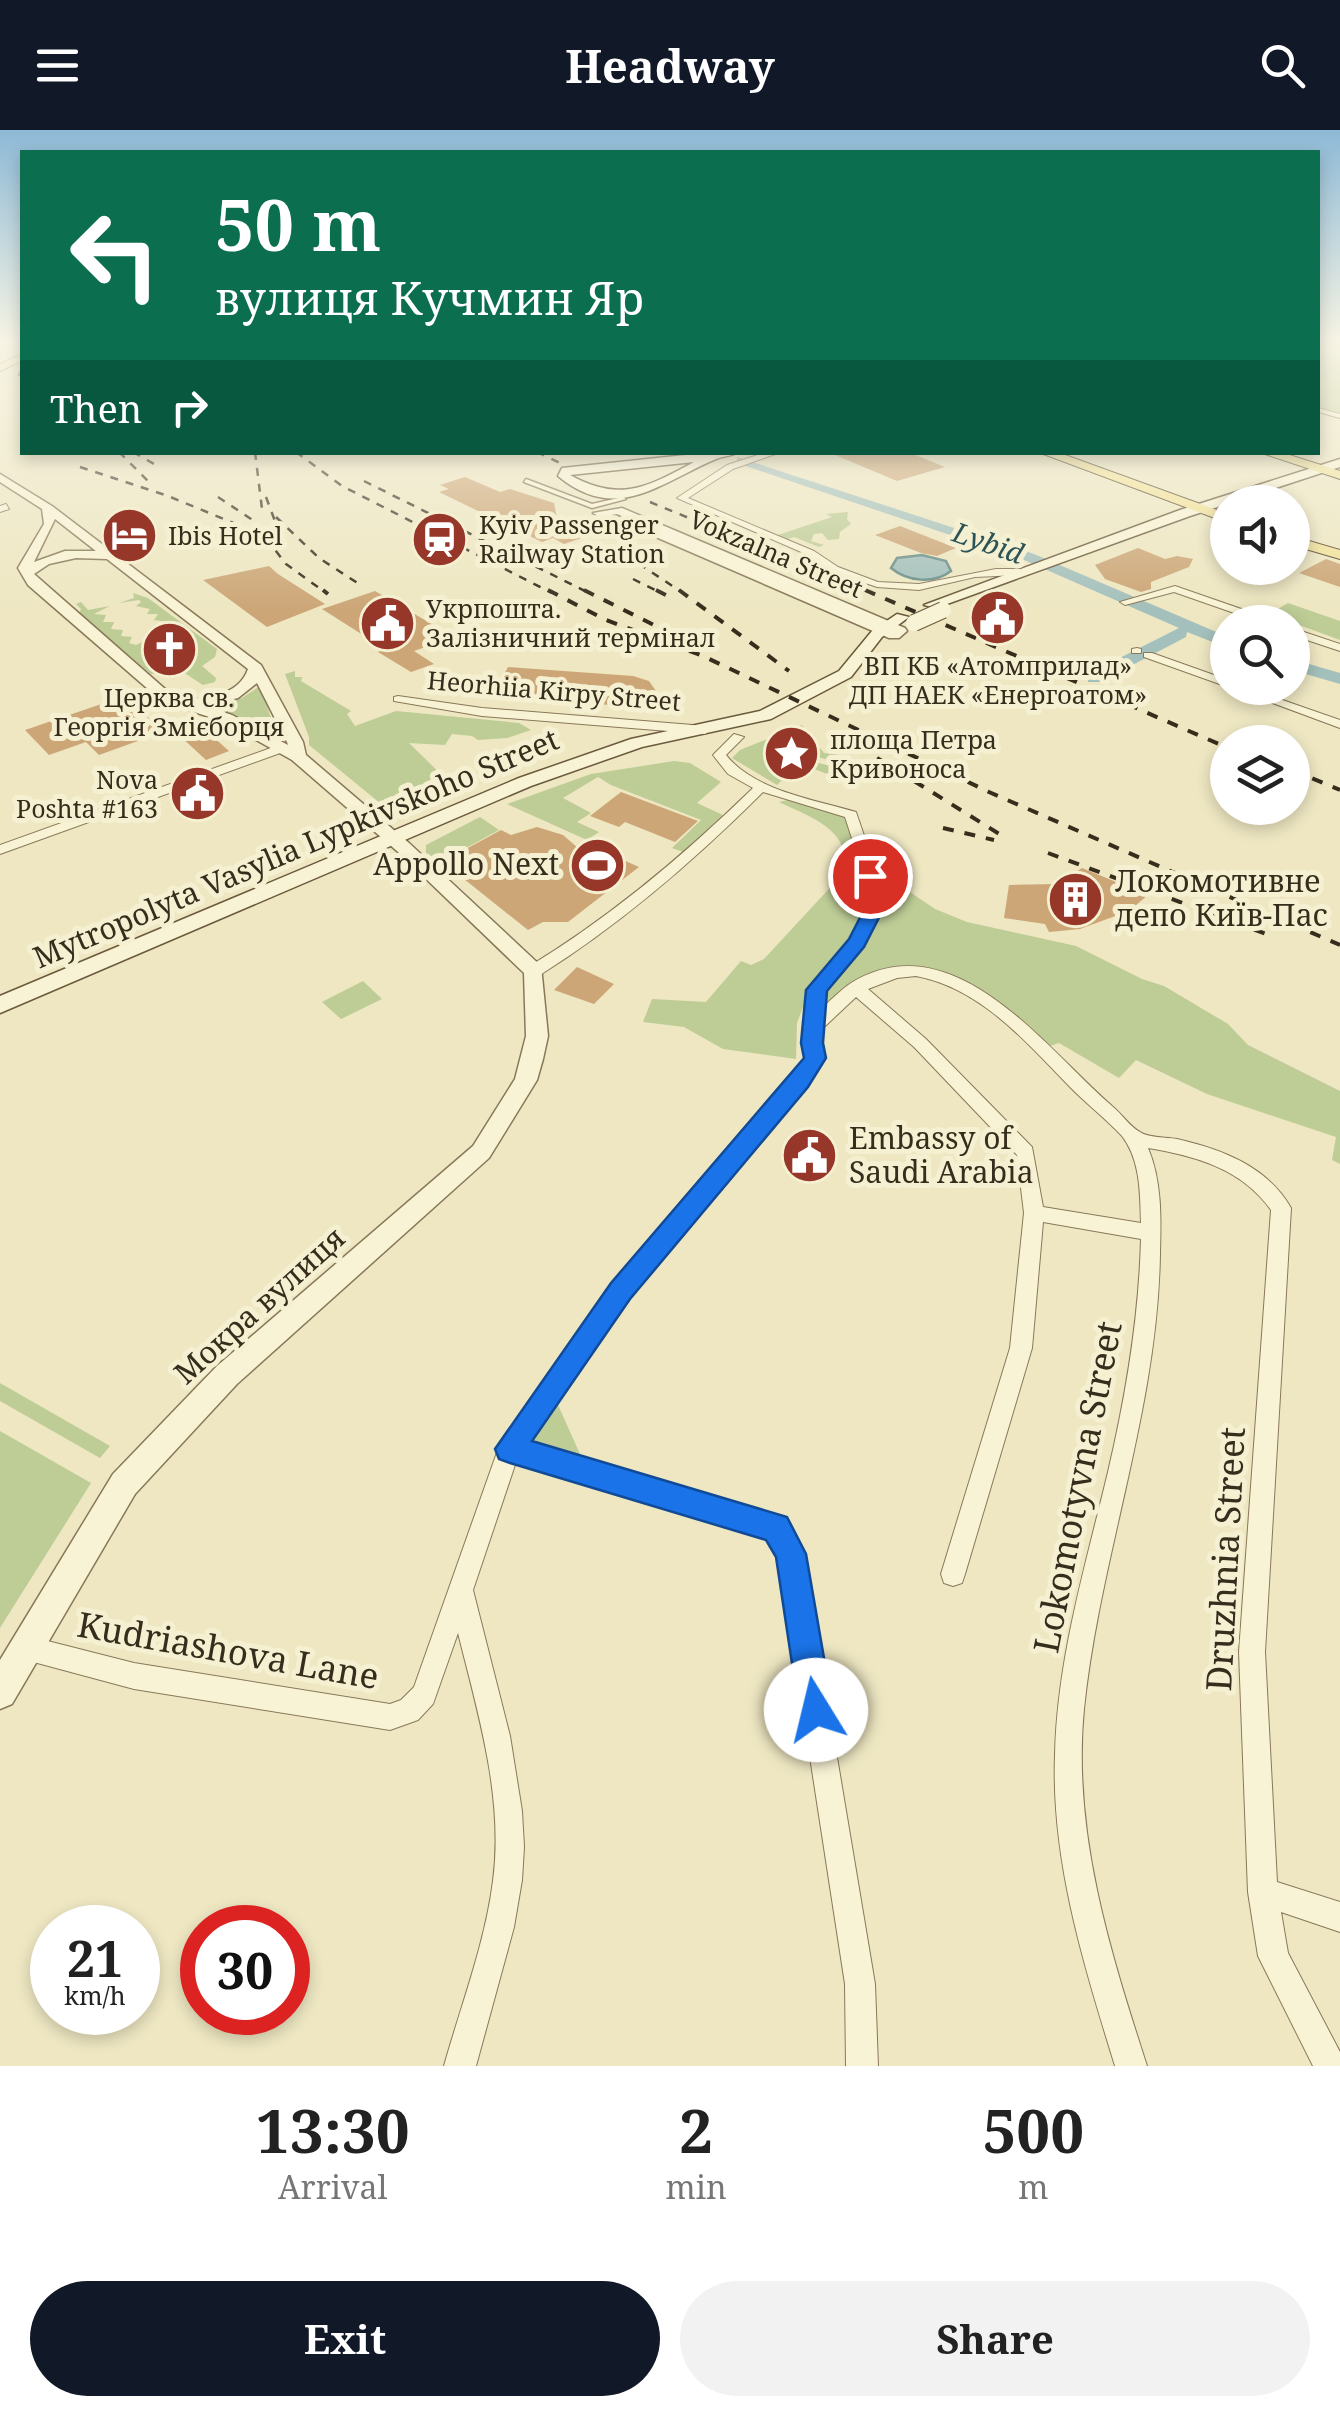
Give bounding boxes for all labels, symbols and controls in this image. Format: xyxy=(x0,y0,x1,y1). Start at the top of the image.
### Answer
text: Headway xyxy=(565,35,775,96)
icon: menu xyxy=(30,38,85,93)
icon: search xyxy=(1255,38,1310,93)
text: 50 m xyxy=(215,176,381,272)
icon: left xyxy=(50,190,180,320)
text: вулиця Кучмин Яр xyxy=(215,267,644,328)
icon: right xyxy=(162,380,217,435)
text: Then xyxy=(50,382,142,434)
map controls xyxy=(1210,485,1310,825)
button: sound xyxy=(1210,485,1310,585)
street label: Vokzalna Street xyxy=(684,501,869,605)
hotel icon: Ibis Hotel xyxy=(99,506,159,566)
place label: Kyiv Passenger Railway Station xyxy=(479,507,665,570)
station icon: Kyiv Passenger Railway Station xyxy=(410,509,470,569)
water label: Lybid xyxy=(947,512,1030,572)
place label: Ibis Hotel xyxy=(168,518,283,552)
public building icon: ВП КБ «Атомприлад» ДП НАЕК «Енергоатом» xyxy=(968,587,1028,647)
place label: Укрпошта. Залізничний термінал xyxy=(426,591,715,654)
public building icon: Укрпошта. Залізничний термінал xyxy=(357,593,417,653)
button: search xyxy=(1210,605,1310,705)
church icon: Церква св. Георгія Змієборця xyxy=(139,619,199,679)
place label: ВП КБ «Атомприлад» ДП НАЕК «Енергоатом» xyxy=(849,648,1147,711)
street label: Heorhiia Kirpy Street xyxy=(426,662,682,718)
place label: Церква св. Георгія Змієборця xyxy=(53,680,285,743)
street label: Mytropolyta Vasylia Lypkivskoho Street xyxy=(26,718,564,977)
place label: площа Петра Кривоноса xyxy=(830,722,997,785)
place icon: площа Петра Кривоноса xyxy=(761,724,821,784)
button: layers xyxy=(1210,725,1310,825)
place label: Nova Poshta #163 xyxy=(16,762,158,825)
public building icon: Nova Poshta #163 xyxy=(167,764,227,824)
pin xyxy=(828,834,913,919)
sports icon: Appollo Next xyxy=(568,835,628,895)
place label: Appollo Next xyxy=(373,843,559,884)
icon: arrive xyxy=(843,849,898,904)
place label: Локомотивне депо Київ-Пас xyxy=(1115,860,1328,935)
building icon: Локомотивне депо Київ-Пас xyxy=(1046,869,1106,929)
place label: Embassy of Saudi Arabia xyxy=(849,1117,1034,1192)
public building icon: Embassy of Saudi Arabia xyxy=(780,1126,840,1186)
street label: Мокра вулиця xyxy=(165,1217,353,1393)
street label: Lokomotyvna Street xyxy=(1021,1317,1132,1656)
street label: Druzhnia Street xyxy=(1194,1426,1255,1692)
street label: Kudriashova Lane xyxy=(74,1600,383,1699)
position arrow xyxy=(764,1658,868,1762)
speed limit sign: 30 xyxy=(180,1905,310,2035)
text: 21 xyxy=(67,1924,123,1992)
text: km/h xyxy=(64,1978,126,2012)
text: 13:30 xyxy=(256,2089,410,2171)
text: 2 xyxy=(679,2089,713,2171)
text: 500 xyxy=(982,2089,1084,2171)
text: Arrival xyxy=(278,2165,387,2208)
text: min xyxy=(666,2165,727,2208)
text: m xyxy=(1018,2165,1048,2208)
button: Exit xyxy=(30,2281,660,2396)
button: Share xyxy=(680,2281,1310,2396)

